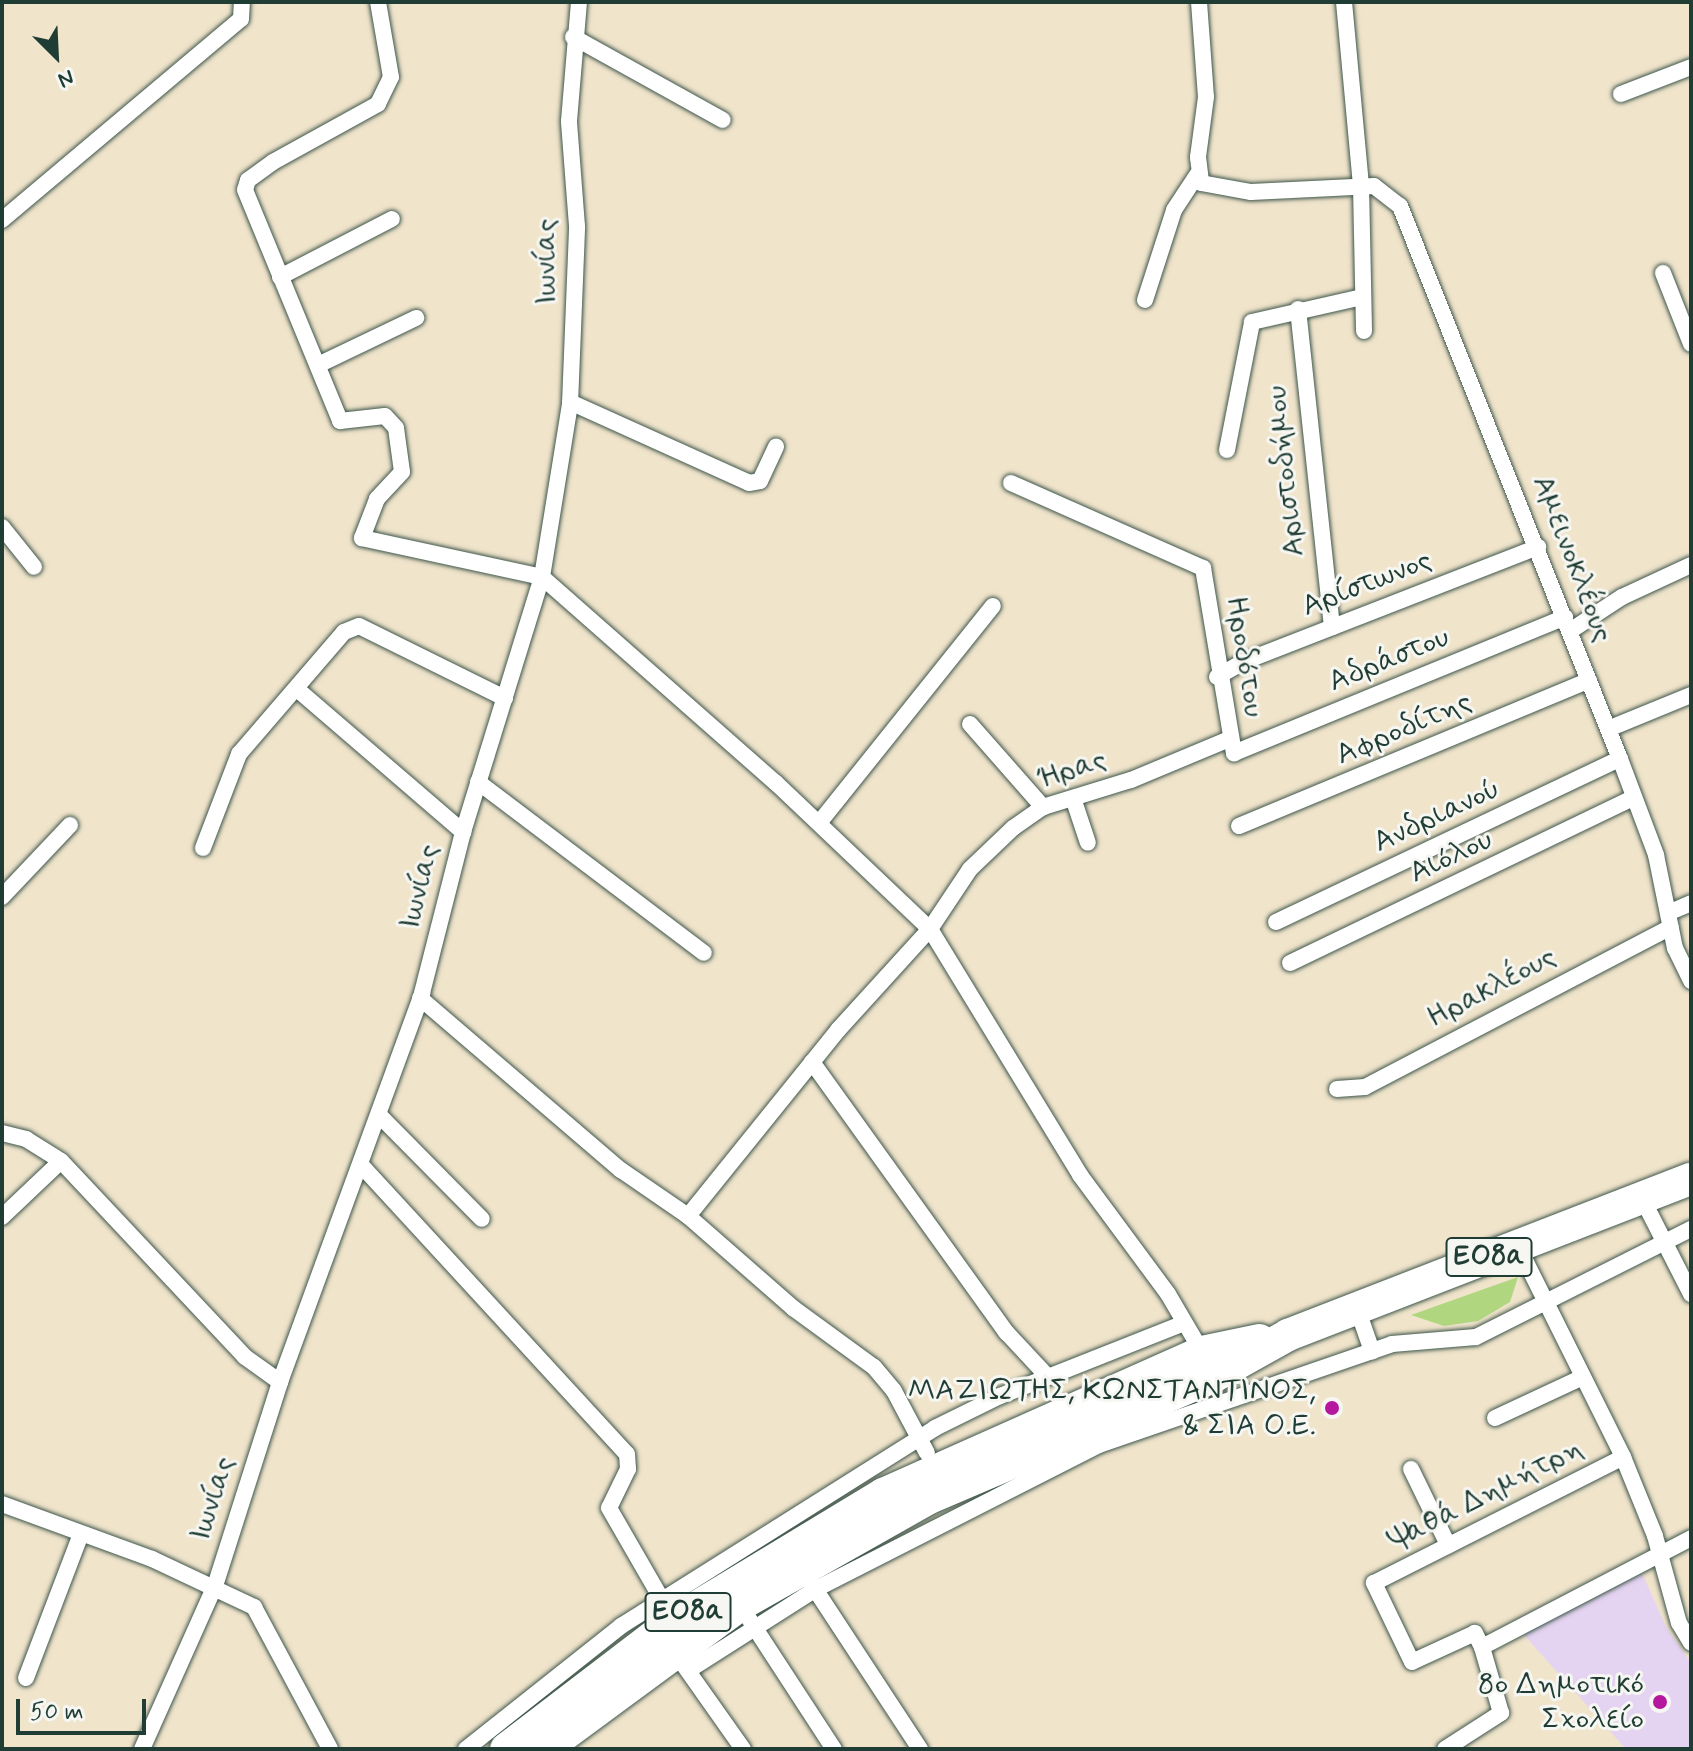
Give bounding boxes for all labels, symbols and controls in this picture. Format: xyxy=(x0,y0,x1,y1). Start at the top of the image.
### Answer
north arrow xyxy=(16,16,96,96)
text: N xyxy=(53,62,78,94)
street label: Ιωνίας xyxy=(529,219,565,305)
street label: Αριστοδήμου xyxy=(1259,384,1313,558)
street label: Αμεινοκλέους xyxy=(1524,471,1620,647)
street label: Αρίστωνος xyxy=(1297,543,1437,625)
street label: Ηροδότου xyxy=(1217,594,1271,720)
street label: Αδράστου xyxy=(1323,620,1455,700)
street label: Αφροδίτης xyxy=(1331,684,1477,774)
street label: Ήρας xyxy=(1033,742,1111,798)
street label: Ανδριανού xyxy=(1368,771,1506,861)
street label: Αιόλου xyxy=(1404,822,1498,892)
street label: Ιωνίας xyxy=(392,841,448,933)
street label: Ηρακλέους xyxy=(1422,939,1562,1037)
road number: ΕΟ8α xyxy=(1445,1233,1533,1281)
place label: ΜΑΖΙΩΤΗΣ, ΚΩΝΣΤΑΝΤΙΝΟΣ, & ΣΙΑ Ο.Ε. xyxy=(908,1373,1316,1444)
marker: ΜΑΖΙΩΤΗΣ, ΚΩΝΣΤΑΝΤΙΝΟΣ, & ΣΙΑ Ο.Ε. xyxy=(1323,1399,1341,1417)
street label: Ψαθά Δημήτρη xyxy=(1383,1431,1589,1559)
street label: Ιωνίας xyxy=(182,1452,244,1546)
road number: ΕΟ8α xyxy=(644,1588,732,1636)
place label: 8ο Δημοτικό Σχολείο xyxy=(1478,1667,1644,1738)
scale bar xyxy=(20,1683,150,1733)
marker: 8ο Δημοτικό Σχολείο xyxy=(1651,1693,1669,1711)
text: 50 m xyxy=(30,1697,84,1728)

